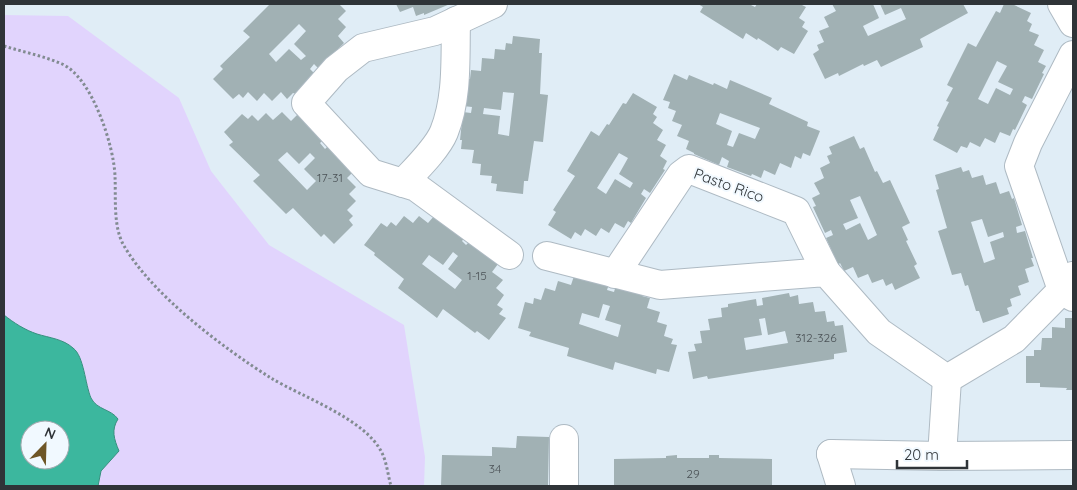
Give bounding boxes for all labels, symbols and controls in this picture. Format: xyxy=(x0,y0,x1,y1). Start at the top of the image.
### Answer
street label: Pasto Rico xyxy=(691,164,767,206)
house number: 17-31 xyxy=(317,170,343,185)
house number: 1-15 xyxy=(467,268,487,283)
house number: 312-326 xyxy=(795,330,837,345)
north arrow xyxy=(20,420,70,470)
text: N xyxy=(42,423,58,443)
scale bar xyxy=(897,438,967,470)
text: 20 m xyxy=(904,445,939,464)
house number: 34 xyxy=(489,461,501,476)
house number: 29 xyxy=(686,466,700,481)

